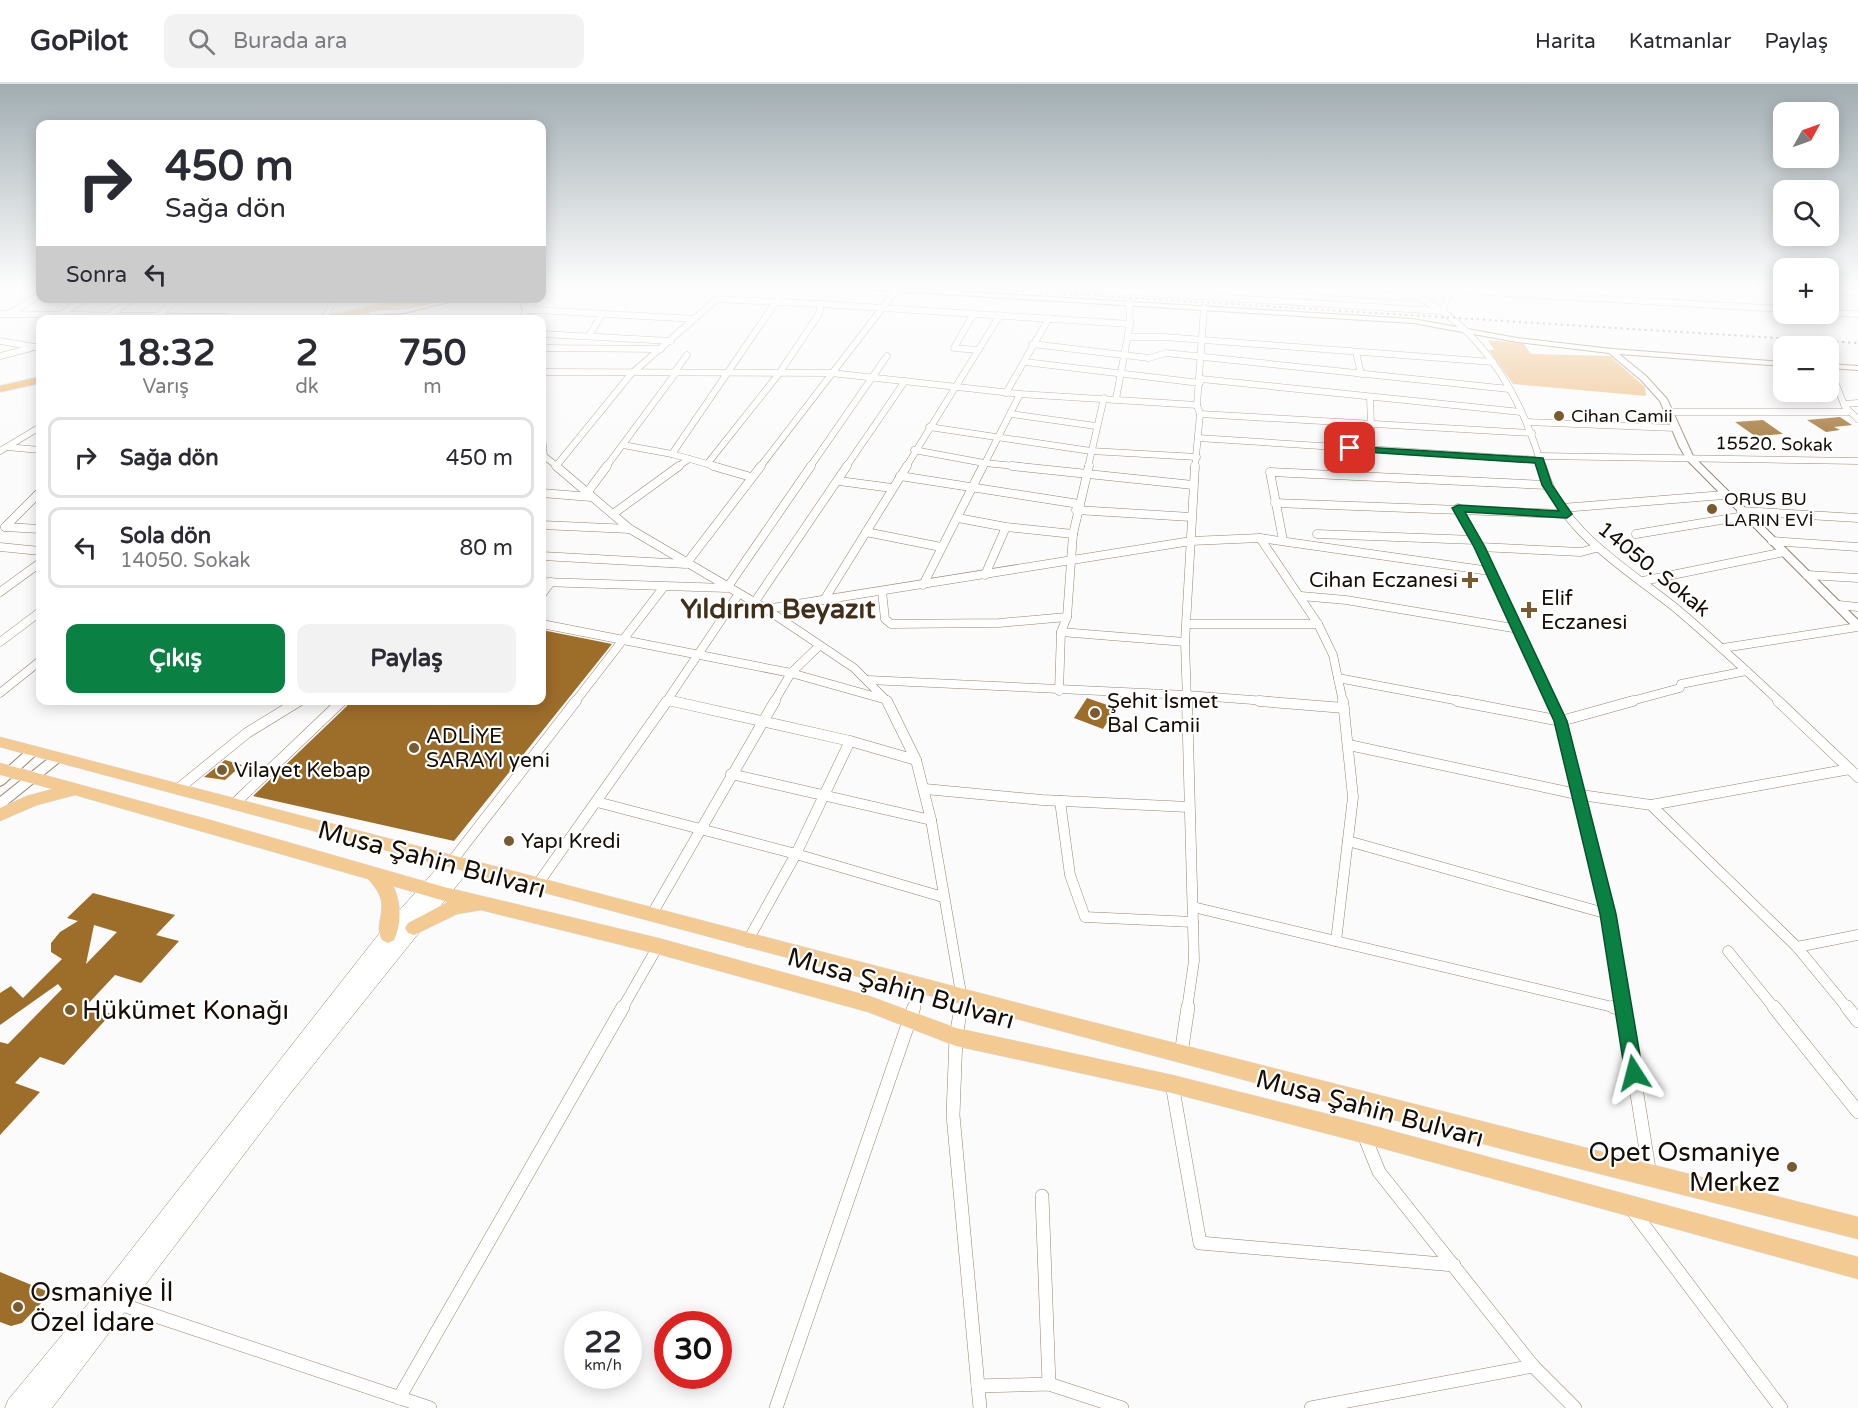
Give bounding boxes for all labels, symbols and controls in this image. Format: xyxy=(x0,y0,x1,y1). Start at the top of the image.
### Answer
search box xyxy=(164,14,584,68)
text: GoPilot xyxy=(30,24,128,58)
icon: search xyxy=(185,25,218,58)
text: Burada ara xyxy=(233,28,347,54)
text: Harita xyxy=(1535,29,1596,54)
text: Katmanlar xyxy=(1629,29,1731,54)
text: Paylaş xyxy=(1764,29,1828,54)
north arrow xyxy=(1773,102,1839,168)
map controls xyxy=(1773,102,1839,402)
text: 450 m xyxy=(165,141,294,192)
icon: right xyxy=(66,144,144,222)
button: search xyxy=(1773,180,1839,246)
text: Sağa dön xyxy=(165,192,286,225)
icon: left xyxy=(139,258,172,291)
button: + xyxy=(1773,258,1839,324)
text: Sonra xyxy=(66,262,127,288)
text: 18:32 xyxy=(116,332,216,375)
text: 2 xyxy=(296,332,318,375)
text: 750 xyxy=(398,332,466,375)
button: − xyxy=(1773,336,1839,402)
text: Varış xyxy=(142,375,189,399)
text: dk xyxy=(295,375,319,399)
text: m xyxy=(423,375,442,399)
place label: Cihan Camii xyxy=(1571,405,1673,427)
marker: Cihan Camii xyxy=(1552,409,1566,423)
pin xyxy=(1324,422,1375,473)
icon: arrive xyxy=(1333,431,1366,464)
street label: 15520. Sokak xyxy=(1715,432,1833,456)
icon: right xyxy=(69,441,102,474)
text: Sağa dön xyxy=(120,445,219,471)
text: 450 m xyxy=(446,445,513,471)
place label: ORUS BU LARIN EVİ xyxy=(1724,488,1814,531)
marker: ORUS BU LARIN EVİ xyxy=(1705,502,1719,516)
street label: 14050. Sokak xyxy=(1593,517,1715,622)
text: Sola dön xyxy=(120,523,211,549)
icon: left xyxy=(69,531,102,564)
text: 80 m xyxy=(459,535,513,561)
text: 14050. Sokak xyxy=(120,549,251,573)
place label: Cihan Eczanesi xyxy=(1309,568,1458,593)
marker: Cihan Eczanesi xyxy=(1463,573,1477,587)
place label: Elif Eczanesi xyxy=(1541,586,1628,635)
district label: Yıldırım Beyazıt xyxy=(680,593,876,626)
marker: Elif Eczanesi xyxy=(1522,603,1536,617)
button: Çıkış xyxy=(66,624,285,693)
button: Paylaş xyxy=(297,624,516,693)
place label: Şehit İsmet Bal Camii xyxy=(1107,689,1218,738)
marker: Şehit İsmet Bal Camii xyxy=(1088,706,1102,720)
place label: ADLİYE SARAYI yeni xyxy=(426,724,550,773)
marker: ADLİYE SARAYI yeni xyxy=(407,741,421,755)
place label: Vilayet Kebap xyxy=(234,758,370,783)
marker: Vilayet Kebap xyxy=(215,763,229,777)
street label: Musa Şahin Bulvarı xyxy=(314,814,549,905)
place label: Yapı Kredi xyxy=(521,829,621,854)
marker: Yapı Kredi xyxy=(502,834,516,848)
street label: Musa Şahin Bulvarı xyxy=(784,941,1018,1036)
place label: Hükümet Konağı xyxy=(82,995,289,1026)
marker: Hükümet Konağı xyxy=(63,1003,77,1017)
position arrow xyxy=(1602,1041,1666,1105)
street label: Musa Şahin Bulvarı xyxy=(1252,1063,1487,1154)
place label: Opet Osmaniye Merkez xyxy=(1589,1137,1780,1198)
marker: Opet Osmaniye Merkez xyxy=(1785,1160,1799,1174)
place label: Osmaniye İl Özel İdare xyxy=(30,1277,173,1338)
marker: Osmaniye İl Özel İdare xyxy=(11,1300,25,1314)
speed limit sign: 30 xyxy=(654,1311,732,1389)
text: 22 xyxy=(584,1324,622,1361)
text: km/h xyxy=(584,1356,622,1374)

